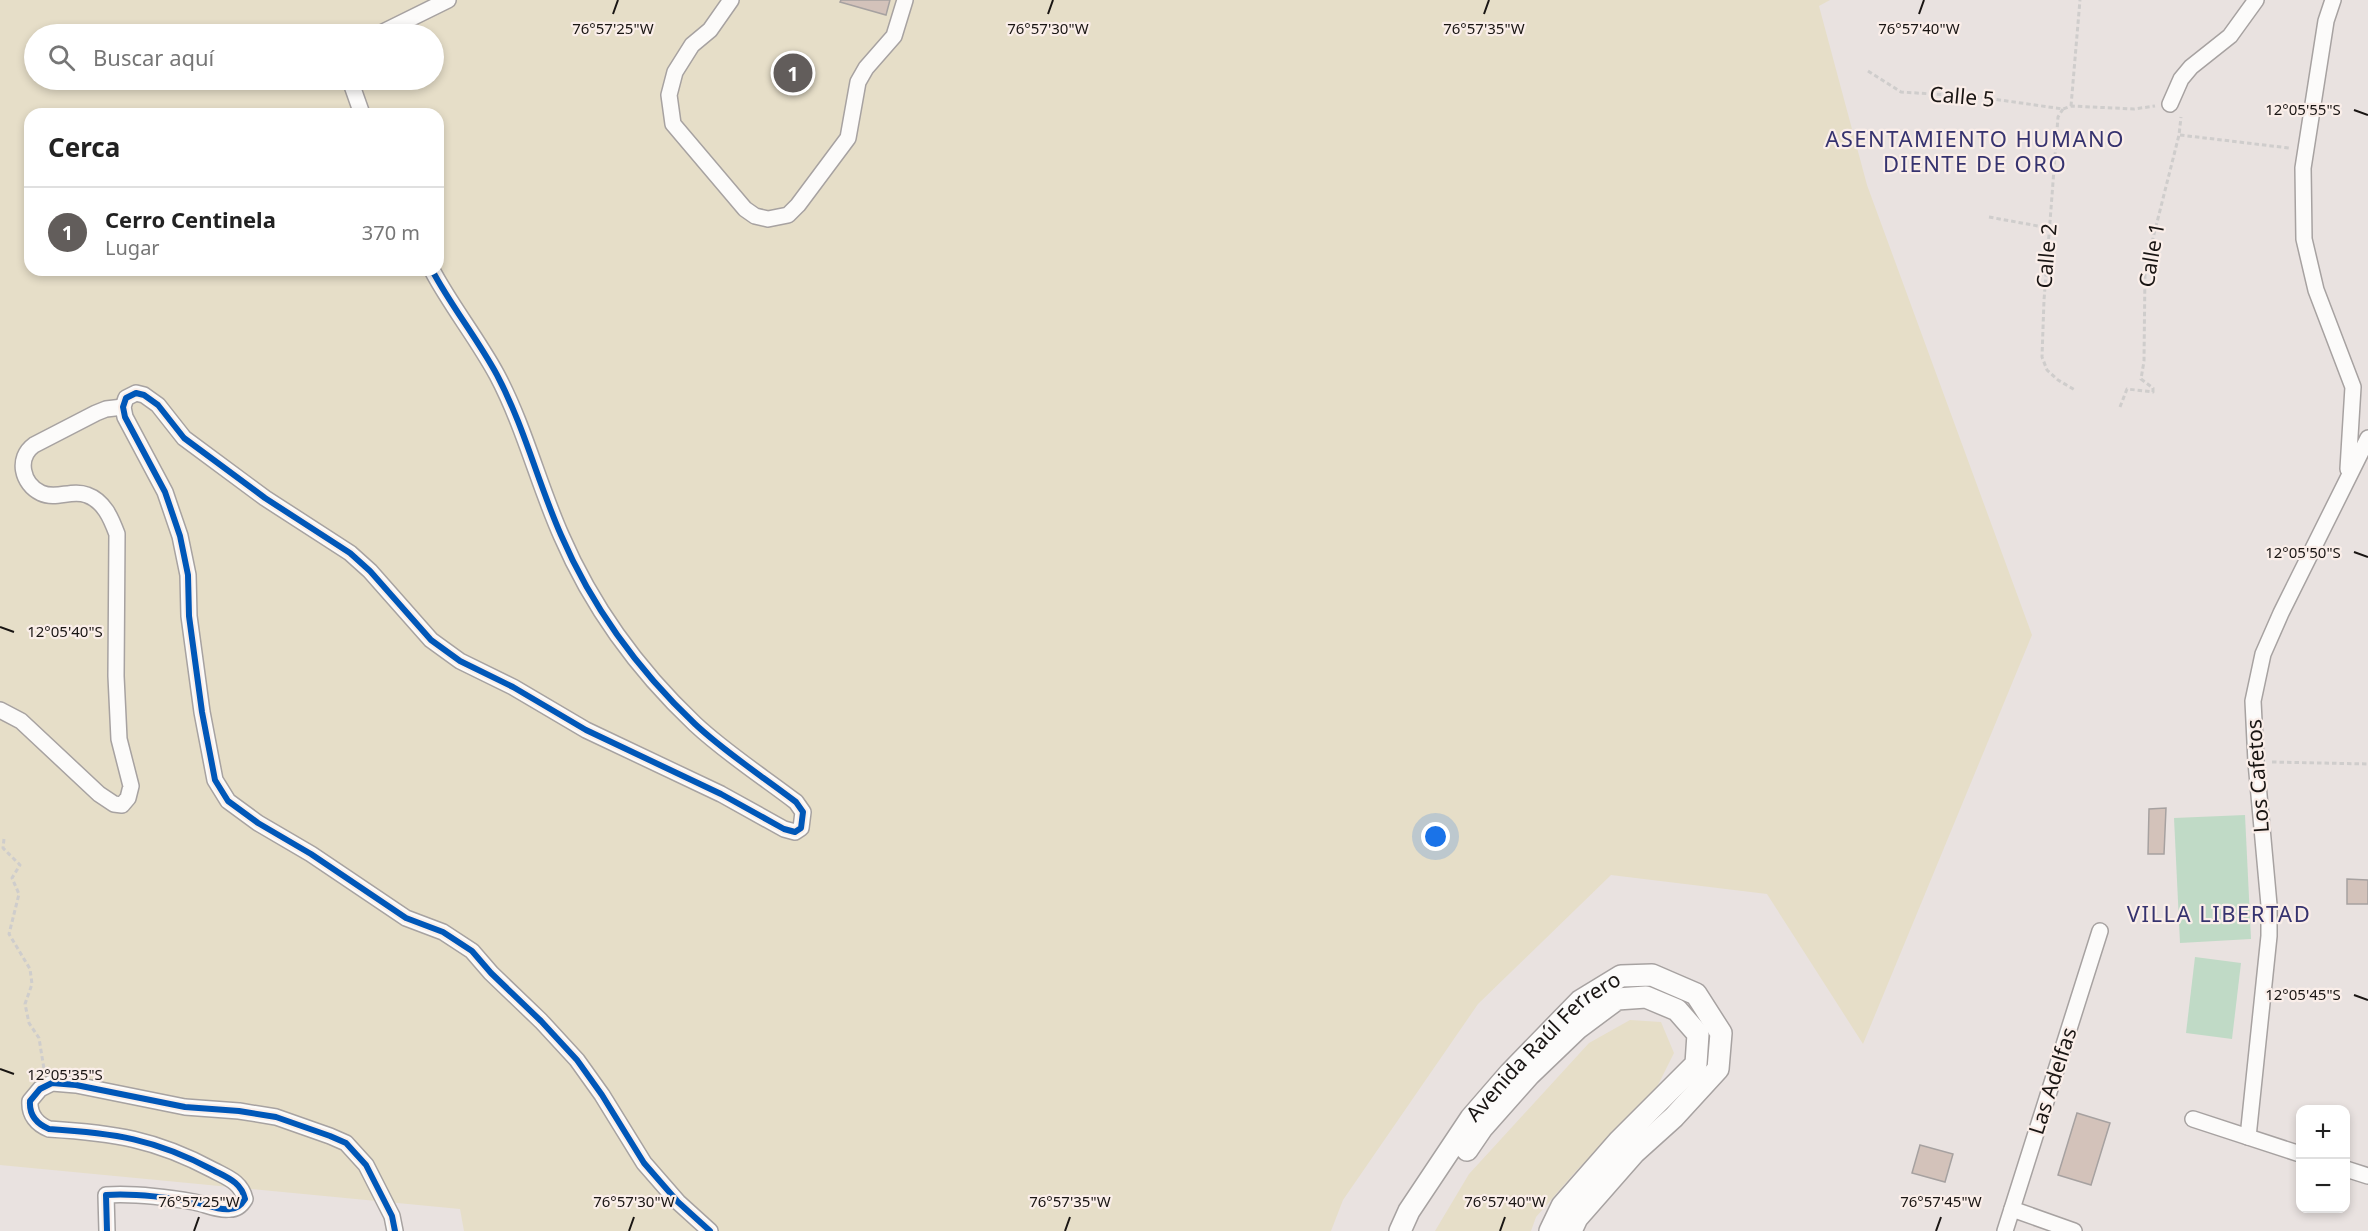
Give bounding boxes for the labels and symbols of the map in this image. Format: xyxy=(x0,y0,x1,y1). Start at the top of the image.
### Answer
text: 76°57'25"W xyxy=(572,18,654,38)
text: 76°57'30"W xyxy=(1007,18,1089,38)
text: 76°57'35"W xyxy=(1443,18,1525,38)
text: 76°57'40"W xyxy=(1878,18,1960,38)
pin: 1 xyxy=(774,50,812,96)
street label: Calle 5 xyxy=(1928,79,1996,113)
text: 12°05'55"S xyxy=(2265,99,2341,119)
district label: ASENTAMIENTO HUMANO DIENTE DE ORO xyxy=(1825,123,2125,178)
street label: Calle 1 xyxy=(2132,220,2170,289)
street label: Calle 2 xyxy=(2029,222,2063,290)
text: 12°05'50"S xyxy=(2265,542,2341,562)
text: 12°05'40"S xyxy=(27,621,103,641)
street label: Los Cafetos xyxy=(2239,718,2275,834)
your location xyxy=(1421,822,1450,851)
district label: VILLA LIBERTAD xyxy=(2127,898,2311,928)
street label: Avenida Raúl Ferrero xyxy=(1459,965,1625,1127)
text: 12°05'45"S xyxy=(2265,984,2341,1004)
street label: Las Adelfas xyxy=(2022,1024,2083,1138)
text: 12°05'35"S xyxy=(27,1064,103,1084)
text: 76°57'25"W xyxy=(158,1191,240,1211)
text: 76°57'30"W xyxy=(593,1191,675,1211)
text: 76°57'35"W xyxy=(1029,1191,1111,1211)
text: 76°57'40"W xyxy=(1464,1191,1546,1211)
text: 76°57'45"W xyxy=(1900,1191,1982,1211)

